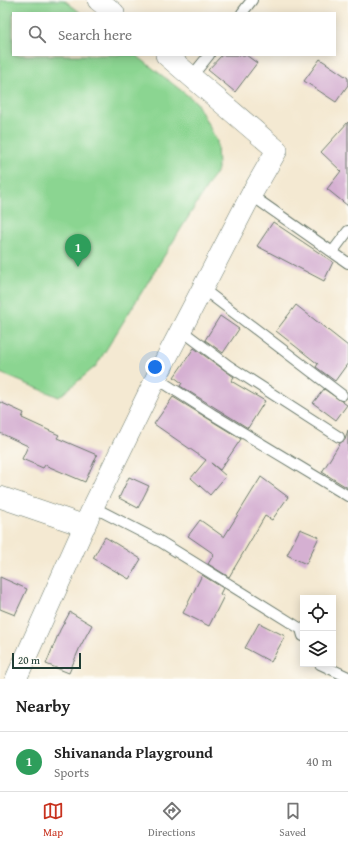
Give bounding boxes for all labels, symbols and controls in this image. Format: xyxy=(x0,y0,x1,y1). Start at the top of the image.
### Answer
search box xyxy=(12,12,336,56)
icon: search xyxy=(26,23,48,45)
text: Search here xyxy=(58,24,132,45)
pin: 1 xyxy=(65,234,91,267)
your location xyxy=(145,357,165,377)
map controls xyxy=(300,595,336,667)
button: locate xyxy=(300,595,336,631)
button: layers xyxy=(300,631,336,667)
scale bar xyxy=(12,651,81,670)
text: 20 m xyxy=(18,652,40,668)
text: Nearby xyxy=(16,693,70,718)
text: Shivananda Playground xyxy=(54,742,213,763)
text: 1 xyxy=(26,752,32,771)
text: 40 m xyxy=(306,752,332,771)
text: Sports xyxy=(54,763,89,782)
tab: Map xyxy=(42,800,64,840)
tab: Directions xyxy=(148,800,195,840)
tab: Saved xyxy=(279,800,306,840)

